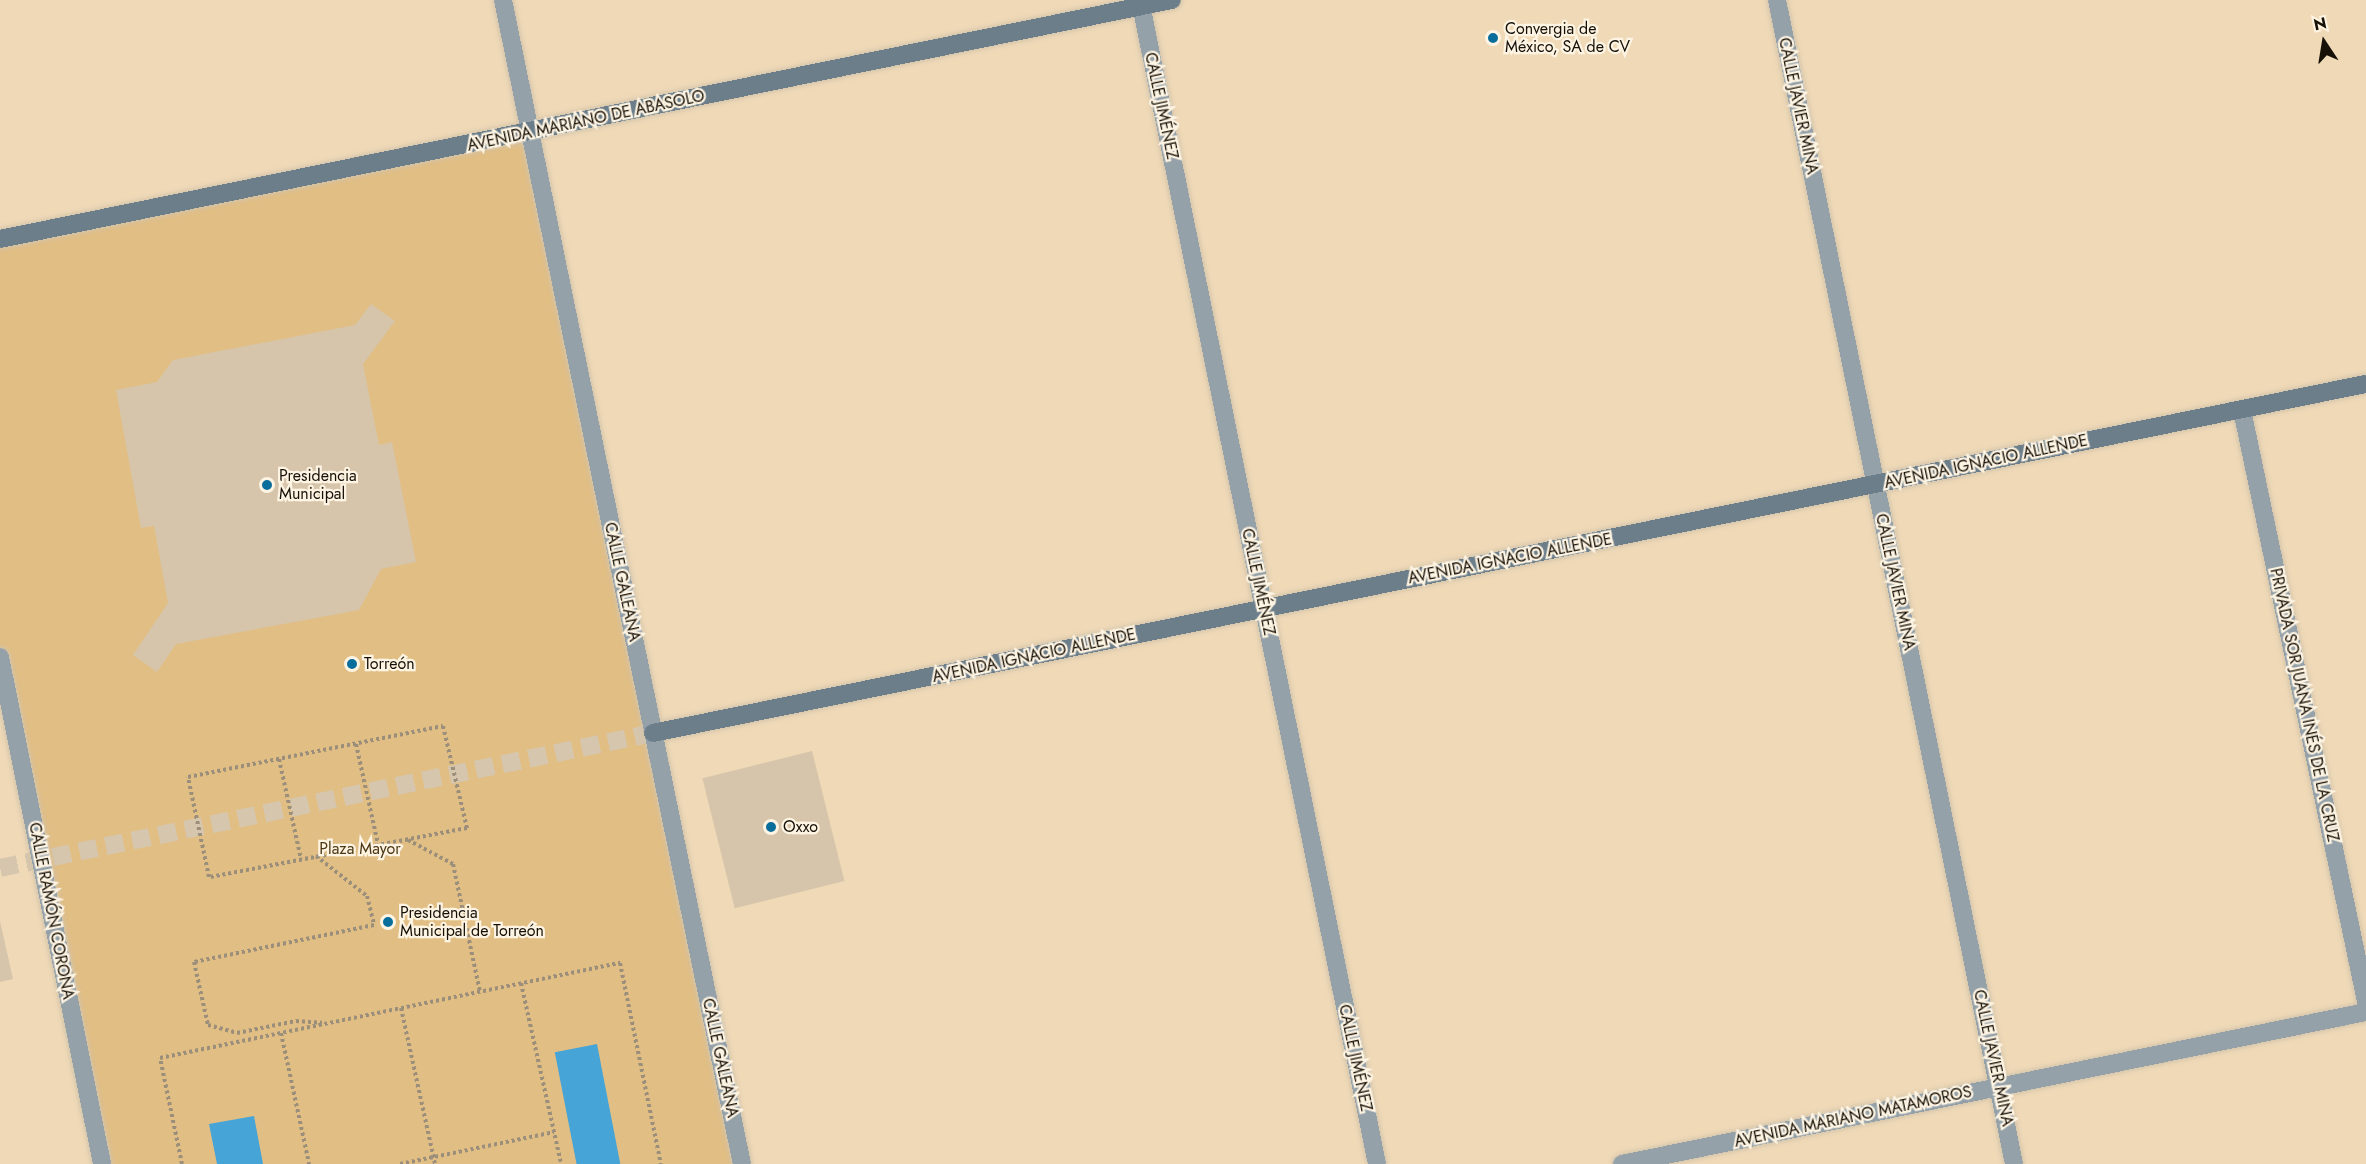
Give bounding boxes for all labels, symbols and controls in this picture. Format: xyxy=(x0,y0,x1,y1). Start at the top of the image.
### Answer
text: N xyxy=(2312,11,2329,36)
north arrow xyxy=(2294,12,2354,72)
place label: Convergia de México, SA de CV xyxy=(1505,19,1630,57)
marker: Convergia de México, SA de CV xyxy=(1486,31,1500,45)
street label: CALLE JAVIER MINA xyxy=(1774,36,1822,176)
street label: CALLE JIMÉNEZ xyxy=(1140,51,1182,161)
street label: AVENIDA MARIANO DE ABASOLO xyxy=(466,86,706,156)
street label: AVENIDA IGNACIO ALLENDE xyxy=(1883,431,2089,493)
place label: Presidencia Municipal xyxy=(279,466,357,504)
marker: Presidencia Municipal xyxy=(260,478,274,492)
street label: CALLE JAVIER MINA xyxy=(1871,512,1919,652)
street label: CALLE GALEANA xyxy=(600,521,644,643)
street label: CALLE JIMÉNEZ xyxy=(1237,527,1279,637)
street label: AVENIDA IGNACIO ALLENDE xyxy=(1406,530,1614,588)
street label: PRIVADA SOR JUANA INÉS DE LA CRUZ xyxy=(2266,566,2342,844)
street label: AVENIDA IGNACIO ALLENDE xyxy=(931,625,1137,687)
place label: Torreón xyxy=(364,654,415,674)
marker: Torreón xyxy=(345,657,359,671)
place label: Oxxo xyxy=(783,817,818,837)
marker: Oxxo xyxy=(764,820,778,834)
street label: CALLE RAMÓN CORONA xyxy=(24,821,78,1001)
park label: Plaza Mayor xyxy=(319,839,401,859)
place label: Presidencia Municipal de Torreón xyxy=(400,903,544,941)
marker: Presidencia Municipal de Torreón xyxy=(381,915,395,929)
street label: CALLE JAVIER MINA xyxy=(1969,988,2017,1128)
street label: CALLE GALEANA xyxy=(698,997,742,1119)
street label: CALLE JIMÉNEZ xyxy=(1334,1003,1376,1113)
street label: AVENIDA MARIANO MATAMOROS xyxy=(1733,1082,1973,1152)

